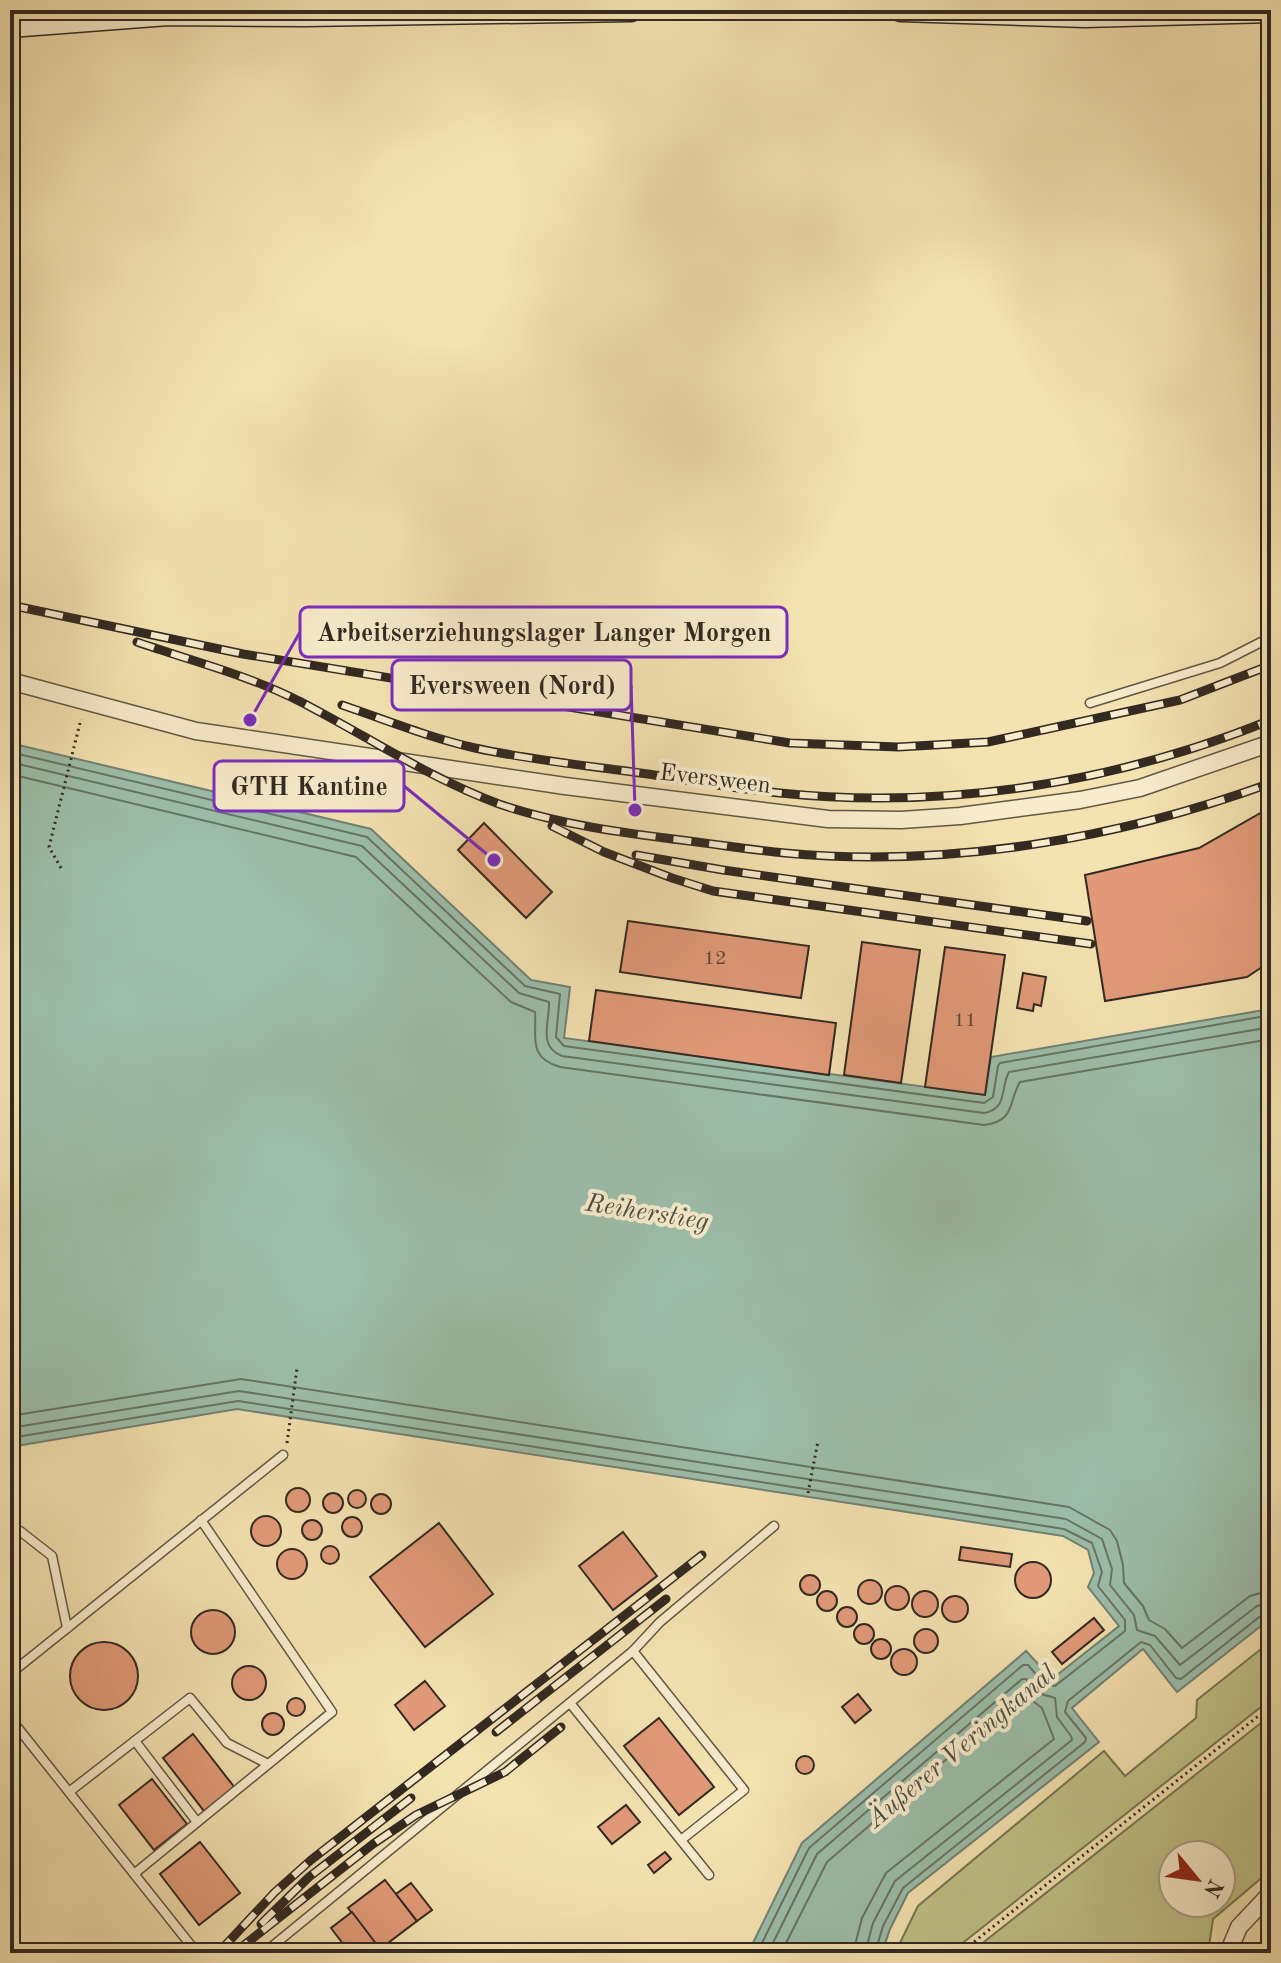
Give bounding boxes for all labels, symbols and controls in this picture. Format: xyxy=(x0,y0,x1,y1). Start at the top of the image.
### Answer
callout: Arbeitserziehungslager Langer Morgen xyxy=(300,607,787,657)
text: Arbeitserziehungslager Langer Morgen xyxy=(316,621,772,647)
callout: Eversween (Nord) xyxy=(392,660,631,710)
text: Eversween (Nord) xyxy=(408,674,616,700)
callout: GTH Kantine xyxy=(214,761,404,811)
street label: Eversween xyxy=(658,761,772,799)
text: GTH Kantine xyxy=(230,775,388,801)
house number: 12 xyxy=(703,949,727,969)
house number: 11 xyxy=(953,1011,977,1031)
water label: Reiherstieg xyxy=(583,1190,710,1236)
water label: Äußerer Veringkanal xyxy=(858,1657,1062,1835)
north arrow xyxy=(1157,1839,1237,1919)
text: N xyxy=(1199,1875,1226,1901)

